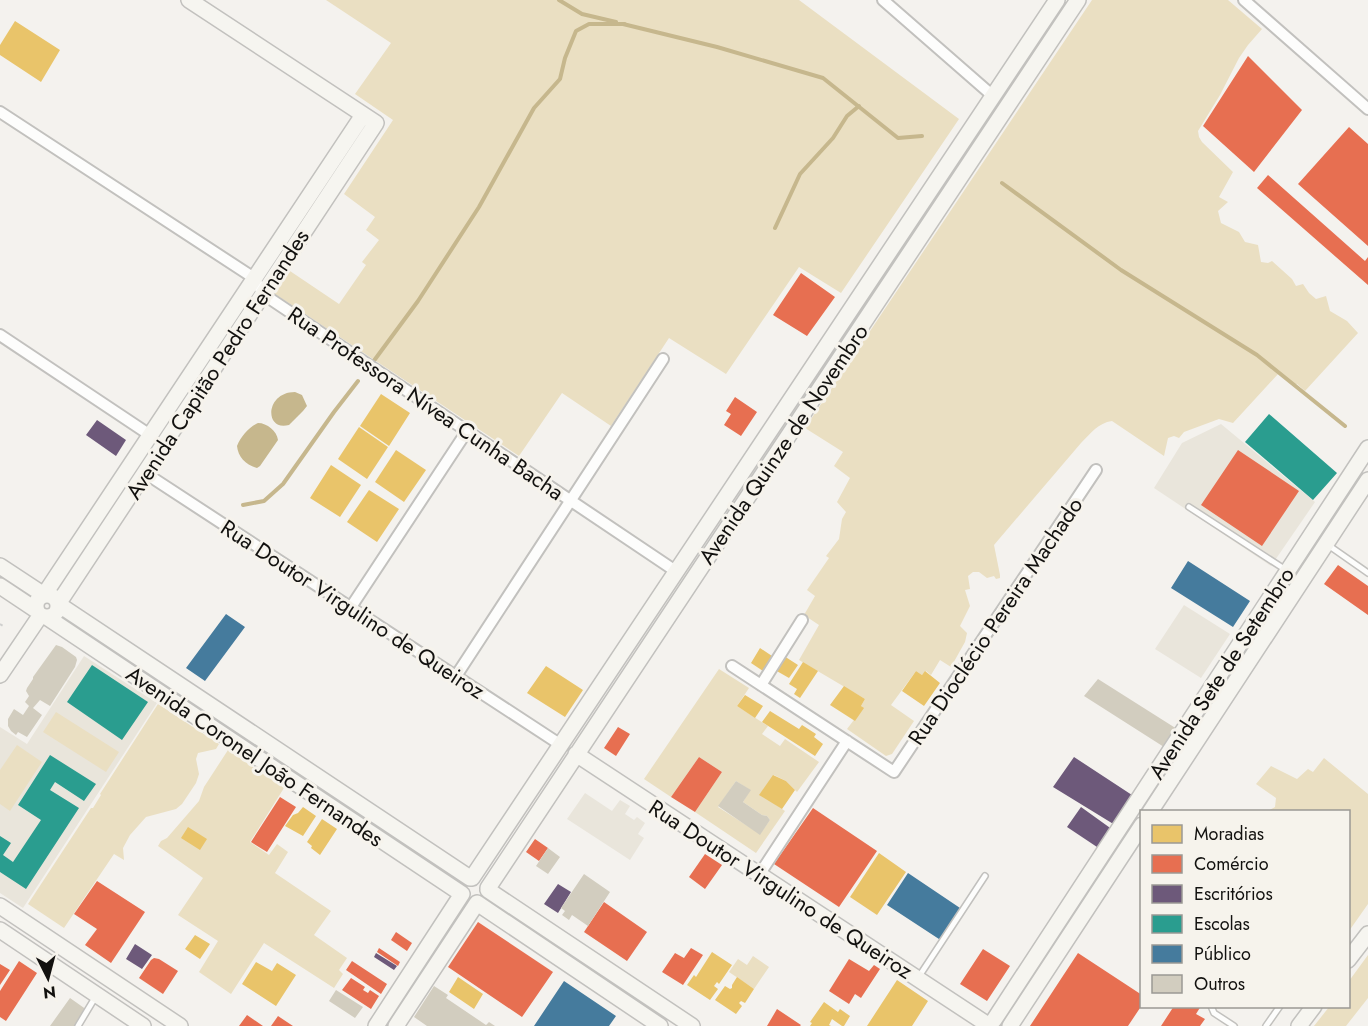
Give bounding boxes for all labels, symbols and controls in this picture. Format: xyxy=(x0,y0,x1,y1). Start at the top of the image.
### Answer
street label: Avenida Capitão Pedro Fernandes xyxy=(117,223,317,505)
street label: Rua Professora Nívea Cunha Bacha xyxy=(281,298,571,508)
street label: Avenida Quinze de Novembro xyxy=(690,317,876,571)
street label: Rua Dioclécio Pereira Machado xyxy=(900,491,1090,751)
street label: Rua Doutor Virgulino de Queiroz xyxy=(215,511,491,707)
street label: Avenida Sete de Setembro xyxy=(1140,561,1302,785)
street label: Avenida Coronel João Fernandes xyxy=(120,658,390,854)
street label: Rua Doutor Virgulino de Queiroz xyxy=(643,791,919,987)
legend xyxy=(1140,810,1350,1008)
text: Moradias xyxy=(1194,821,1264,847)
text: Comércio xyxy=(1194,851,1269,877)
text: Escritórios xyxy=(1194,881,1273,907)
text: Escolas xyxy=(1194,911,1250,937)
text: Público xyxy=(1194,941,1251,967)
north arrow xyxy=(18,948,78,1008)
text: Outros xyxy=(1194,971,1245,997)
text: N xyxy=(42,980,57,1005)

